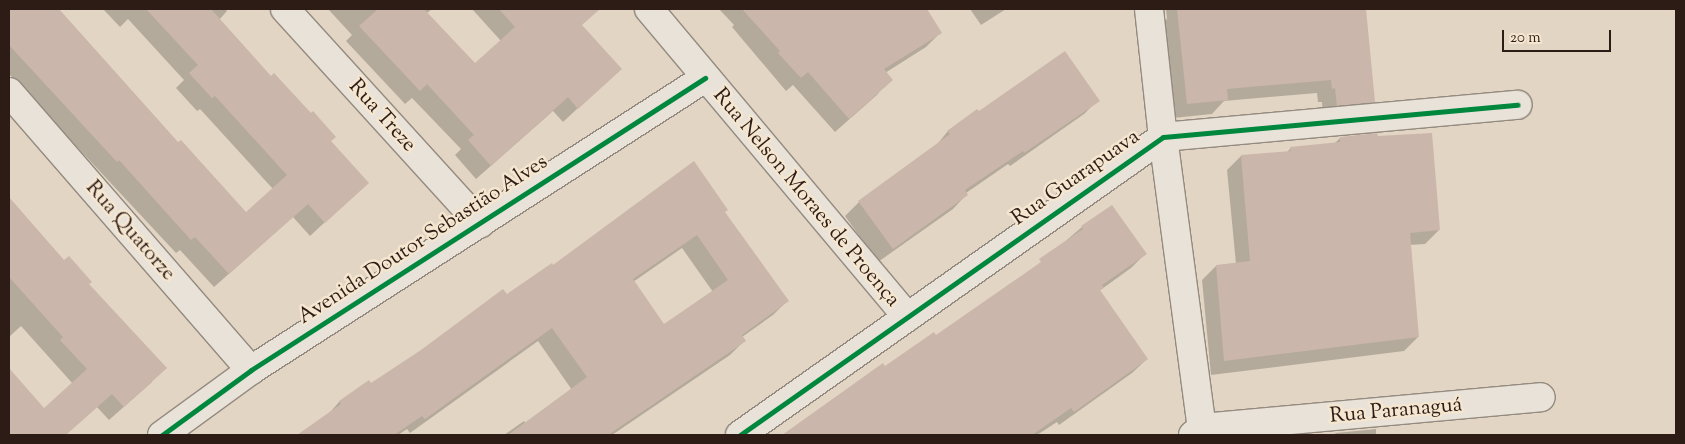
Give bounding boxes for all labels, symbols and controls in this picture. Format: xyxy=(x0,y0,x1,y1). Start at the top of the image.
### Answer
scale bar xyxy=(1505,20,1614,52)
text: 20 m xyxy=(1510,28,1541,49)
street label: Rua Treze xyxy=(343,74,421,158)
street label: Rua Nelson Moraes de Proença xyxy=(707,84,905,312)
street label: Rua Guarapuava xyxy=(1007,125,1145,231)
street label: Avenida Doutor Sebastião Alves xyxy=(293,150,553,330)
street label: Rua Quatorze xyxy=(80,176,180,286)
street label: Rua Paranaguá xyxy=(1329,393,1463,429)

